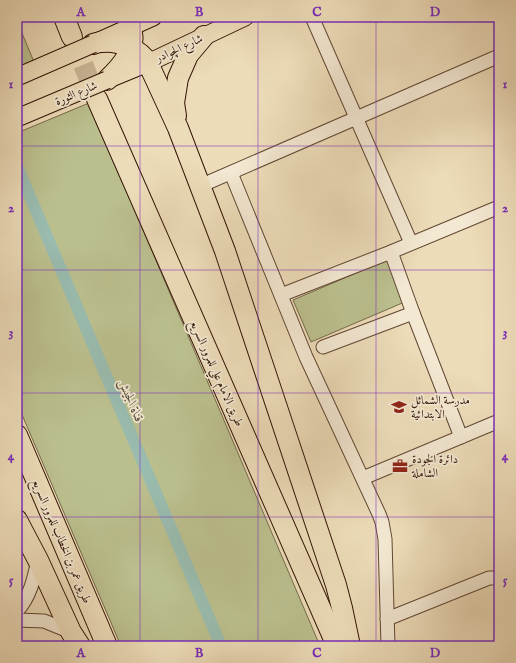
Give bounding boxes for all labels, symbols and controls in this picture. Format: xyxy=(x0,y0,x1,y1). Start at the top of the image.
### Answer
text: A xyxy=(76,4,87,21)
text: B xyxy=(195,4,204,21)
text: C xyxy=(312,4,322,21)
text: D xyxy=(430,4,441,21)
street label: شارع الچوادر xyxy=(152,31,207,69)
text: 1 xyxy=(9,76,14,93)
text: 1 xyxy=(503,76,508,93)
street label: شارع الثورة xyxy=(53,78,101,112)
text: 2 xyxy=(8,200,14,217)
text: 2 xyxy=(502,200,508,217)
street label: طريق الامام علي للمرور السريع xyxy=(183,318,247,431)
text: 3 xyxy=(9,324,14,341)
text: 3 xyxy=(503,324,508,341)
water label: قناة الجيش xyxy=(114,376,147,425)
place label: مدرسة الشمائل الابتدائية xyxy=(411,393,470,422)
school or university icon: مدرسة الشمائل الابتدائية xyxy=(390,398,408,416)
text: 4 xyxy=(8,448,15,465)
text: 4 xyxy=(502,448,509,465)
place label: دائرة الجودة الشاملة xyxy=(411,452,458,481)
office icon: دائرة الجودة الشاملة xyxy=(391,457,409,475)
street label: طريق عمر بن الخطاب للمرور السريع xyxy=(26,477,95,607)
text: 5 xyxy=(9,572,14,589)
text: 5 xyxy=(503,572,508,589)
text: A xyxy=(76,645,87,662)
text: B xyxy=(195,645,204,662)
text: C xyxy=(312,645,322,662)
text: D xyxy=(430,645,441,662)

